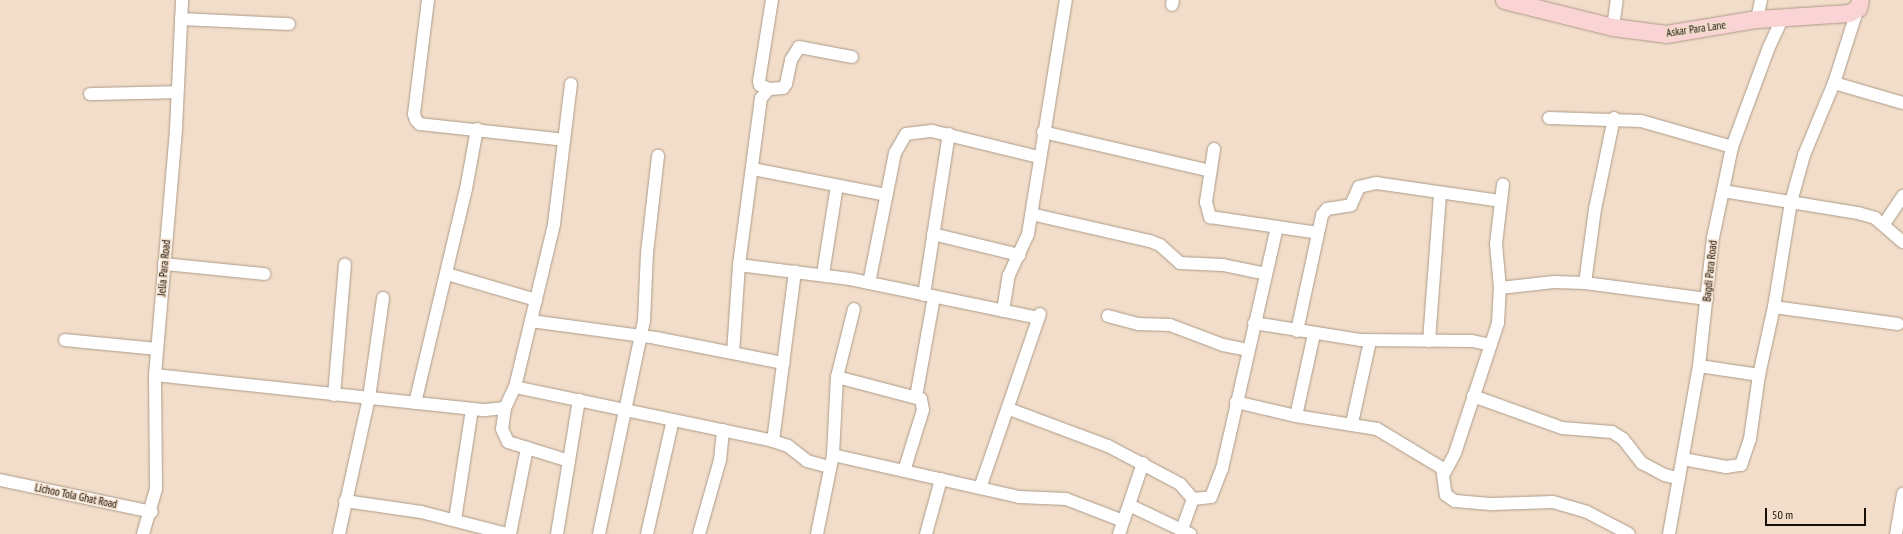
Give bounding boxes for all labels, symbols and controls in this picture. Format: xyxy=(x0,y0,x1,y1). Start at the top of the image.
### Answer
street label: Askar Para Lane xyxy=(1665,18,1727,40)
street label: Jelia Para Road xyxy=(155,239,173,297)
street label: Bagdi Para Road xyxy=(1700,240,1720,302)
street label: Lichoo Tola Ghat Road xyxy=(33,481,119,511)
scale bar xyxy=(1767,500,1868,526)
text: 50 m xyxy=(1772,507,1793,522)

